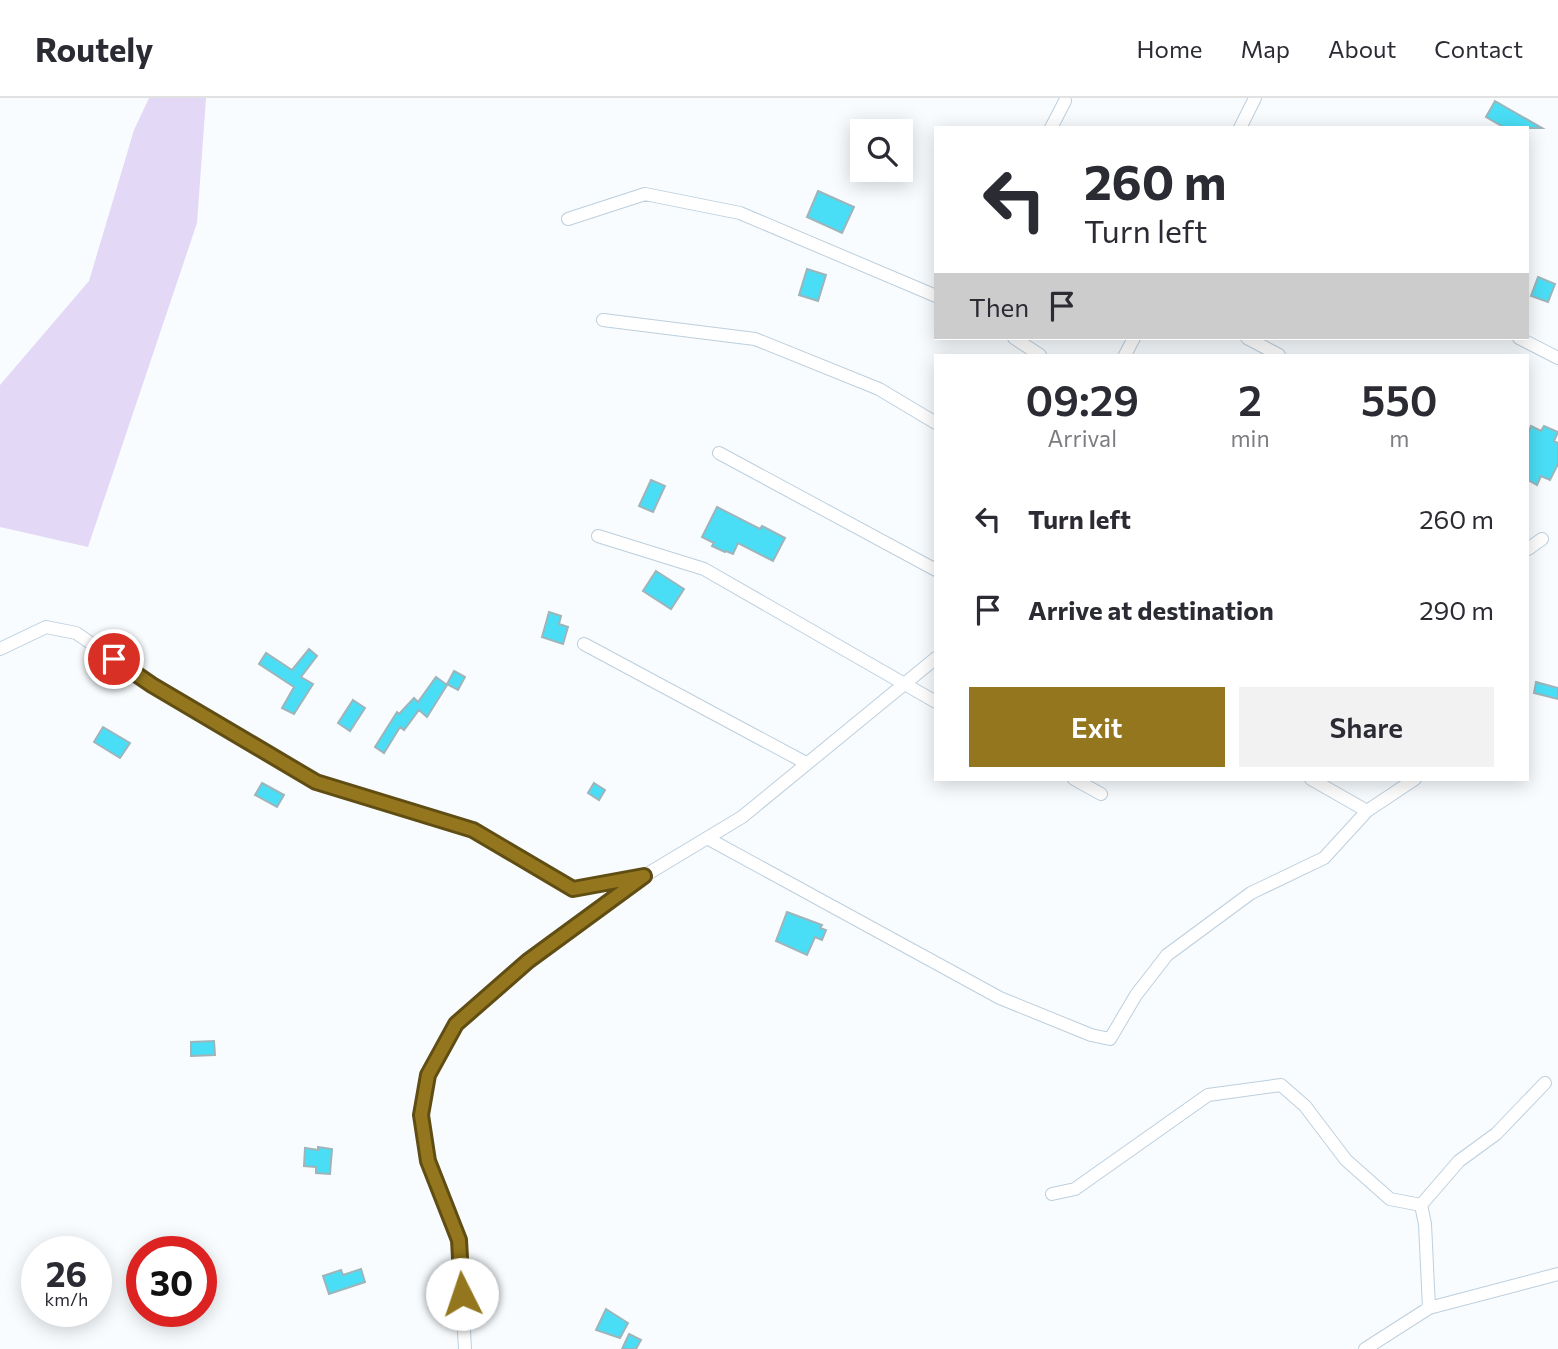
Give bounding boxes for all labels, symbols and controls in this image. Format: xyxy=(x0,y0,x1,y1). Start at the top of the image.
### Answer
text: Routely xyxy=(35,28,153,69)
text: Home xyxy=(1137,34,1203,63)
text: Map xyxy=(1241,34,1290,63)
text: About xyxy=(1328,34,1396,63)
text: Contact xyxy=(1434,34,1523,63)
map controls xyxy=(850,119,913,182)
button: search xyxy=(850,119,913,182)
text: 260 m xyxy=(1084,150,1226,210)
icon: left xyxy=(969,154,1060,245)
text: Turn left xyxy=(1084,210,1208,250)
icon: arrive xyxy=(1043,287,1081,325)
text: Then xyxy=(969,291,1029,322)
text: 09:29 xyxy=(1025,373,1139,425)
text: 2 xyxy=(1238,373,1262,425)
text: 550 xyxy=(1361,373,1438,425)
text: Arrival xyxy=(1047,424,1117,452)
text: min xyxy=(1230,424,1270,452)
text: m xyxy=(1389,424,1409,452)
icon: left xyxy=(969,500,1007,538)
text: Turn left xyxy=(1028,503,1131,534)
text: 260 m xyxy=(1419,503,1494,534)
icon: arrive xyxy=(969,591,1007,629)
text: Arrive at destination xyxy=(1028,594,1274,625)
text: 290 m xyxy=(1419,594,1494,625)
pin xyxy=(84,629,144,689)
icon: arrive xyxy=(95,640,133,678)
button: Exit xyxy=(969,687,1225,767)
button: Share xyxy=(1239,687,1494,767)
speed limit sign: 30 xyxy=(126,1236,217,1327)
text: 26 xyxy=(46,1251,87,1294)
position arrow xyxy=(425,1257,499,1331)
text: km/h xyxy=(45,1288,88,1310)

